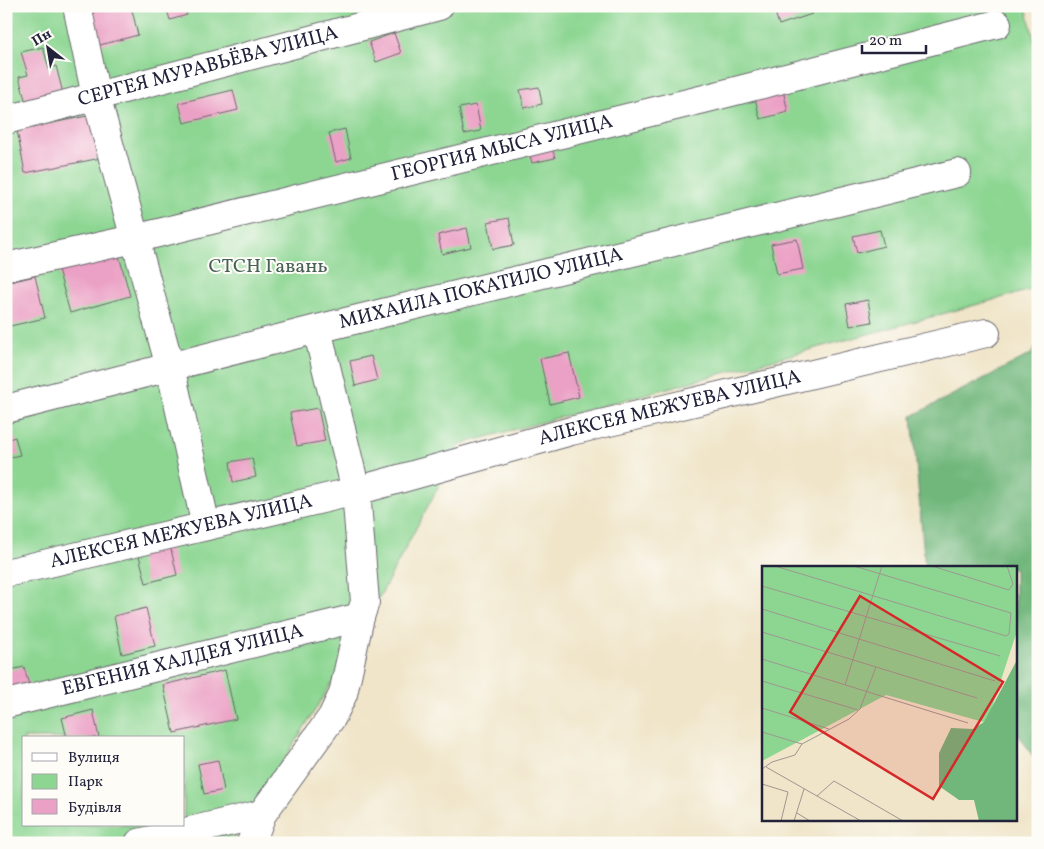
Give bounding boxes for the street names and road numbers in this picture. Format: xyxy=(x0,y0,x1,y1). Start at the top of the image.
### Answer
street label: СЕРГЕЯ МУРАВЬЁВА УЛИЦА xyxy=(75,19,341,114)
street label: ГЕОРГИЯ МЫСА УЛИЦА xyxy=(388,108,616,189)
street label: МИХАИЛА ПОКАТИЛО УЛИЦА xyxy=(336,241,626,337)
street label: АЛЕКСЕЯ МЕЖУЕВА УЛИЦА xyxy=(535,363,804,453)
street label: АЛЕКСЕЯ МЕЖУЕВА УЛИЦА xyxy=(47,488,315,576)
street label: ЕВГЕНИЯ ХАЛДЕЯ УЛИЦА xyxy=(59,617,306,704)

